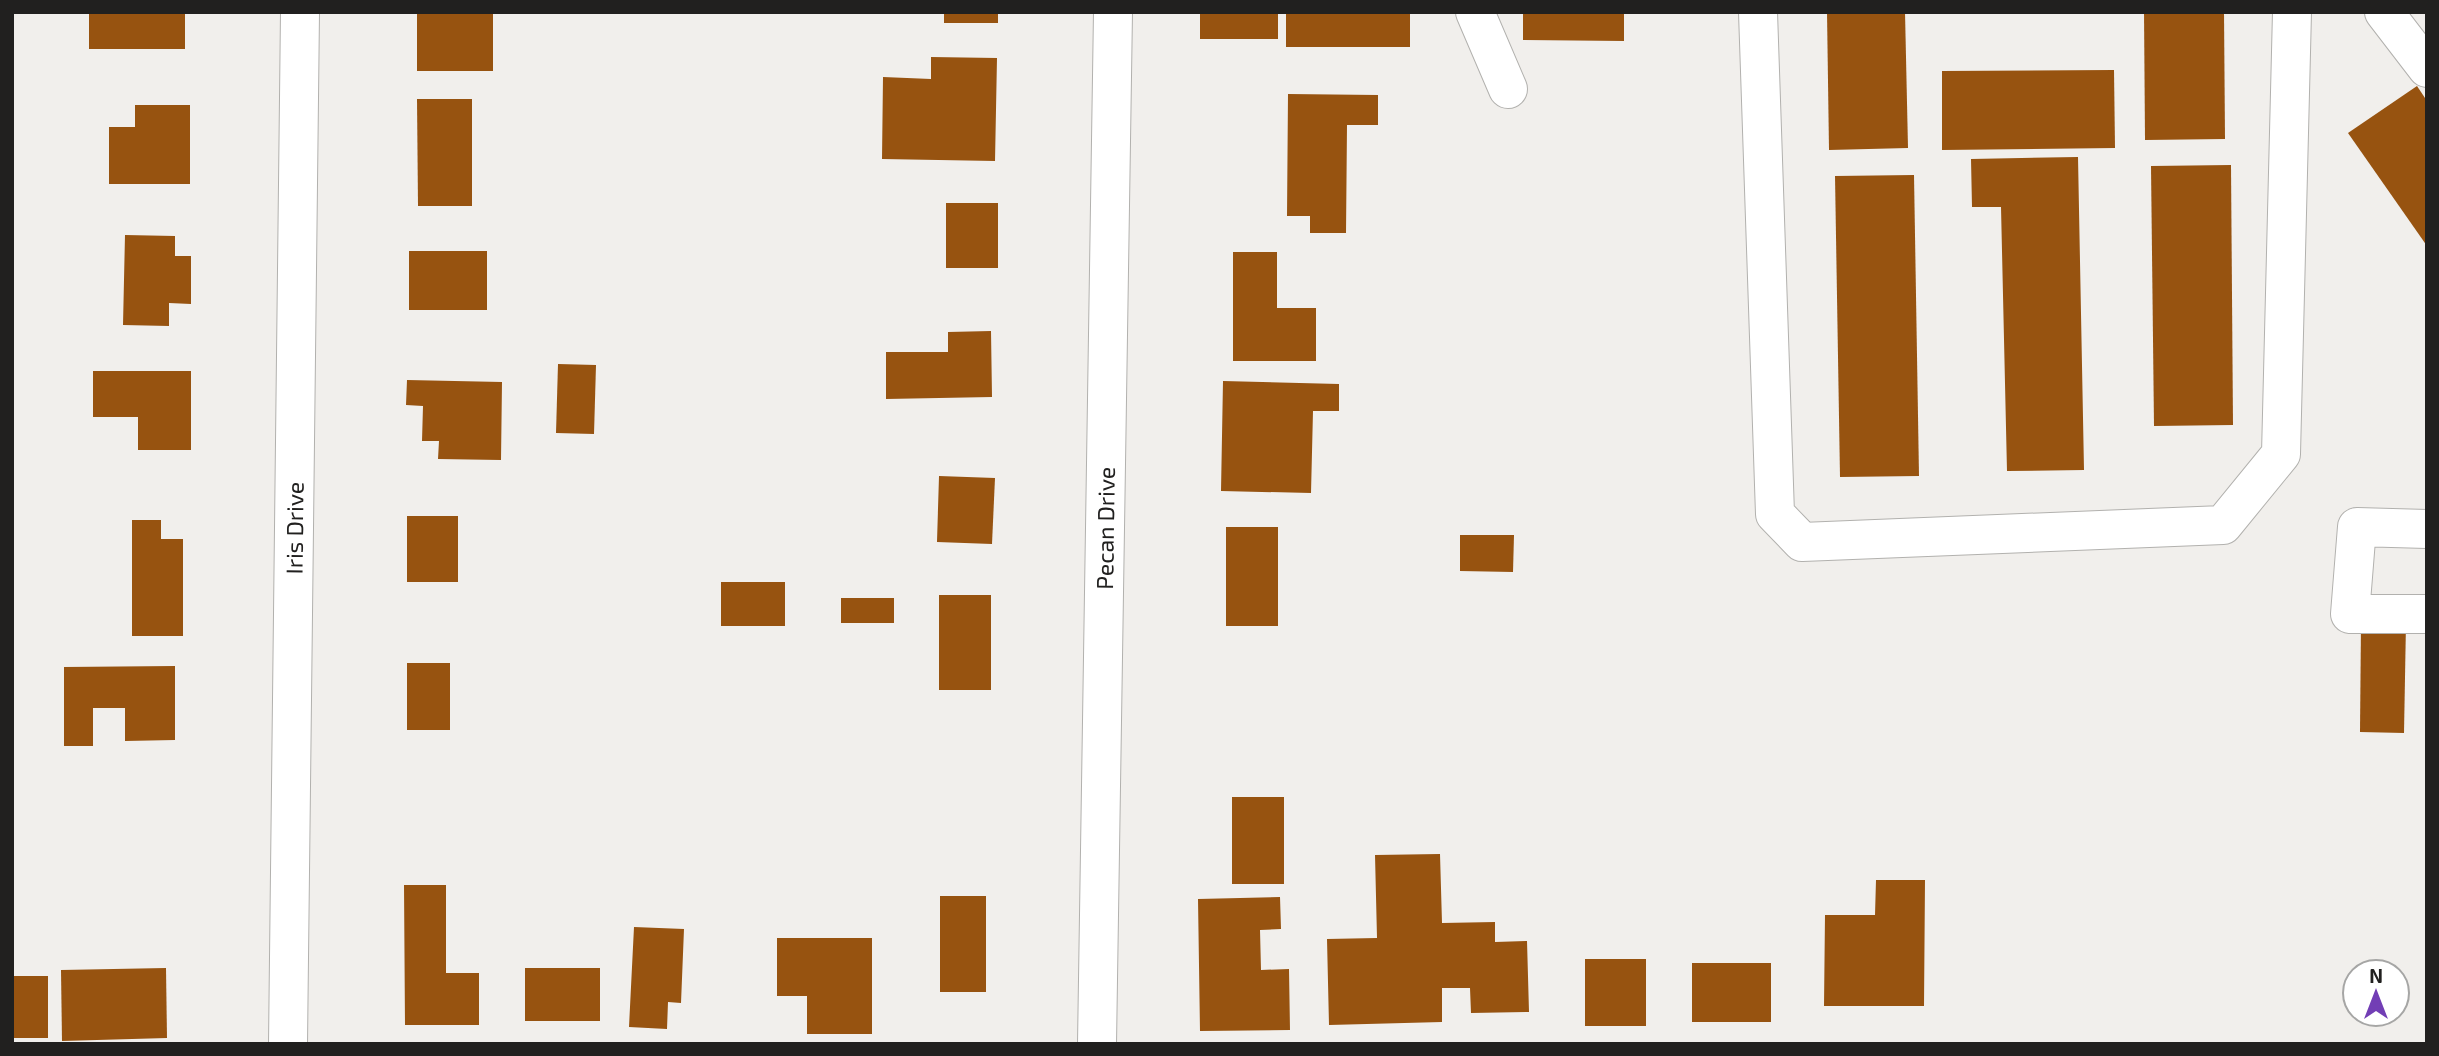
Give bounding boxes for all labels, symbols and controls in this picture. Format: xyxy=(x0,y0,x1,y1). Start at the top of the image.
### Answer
street label: Pecan Drive xyxy=(1090,466,1120,590)
street label: Iris Drive xyxy=(279,482,309,574)
north arrow xyxy=(2341,958,2411,1028)
text: N xyxy=(2369,964,2383,987)

